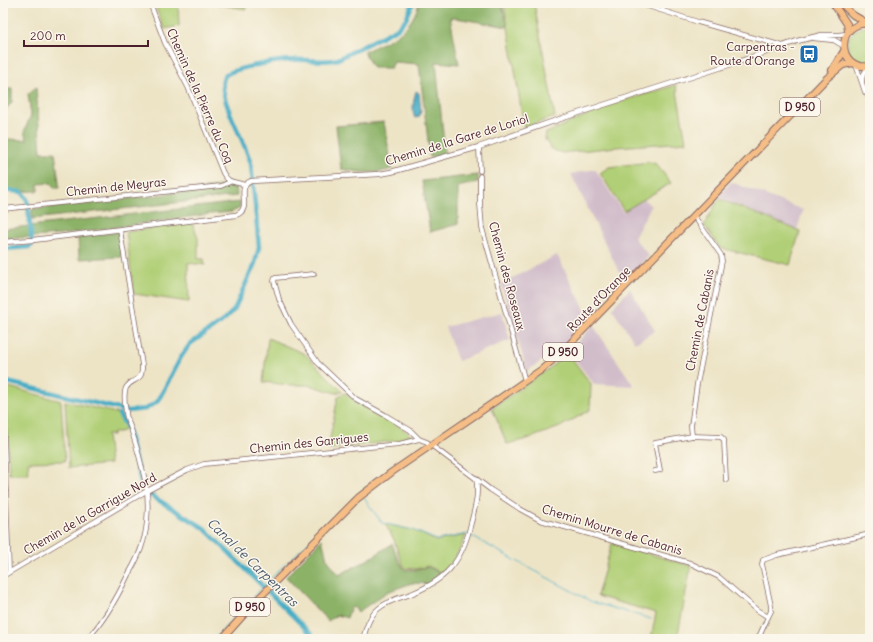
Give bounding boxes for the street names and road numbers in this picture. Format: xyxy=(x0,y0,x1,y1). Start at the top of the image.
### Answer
street label: Chemin de la Pierre du Coq xyxy=(164,26,237,166)
road number: D 950 xyxy=(780,98,820,116)
street label: Chemin de la Gare de Loriol xyxy=(383,111,530,168)
street label: Chemin de Meyras xyxy=(65,174,167,199)
street label: Chemin des Roseaux xyxy=(486,220,529,332)
street label: Route d'Orange xyxy=(564,263,634,334)
street label: Chemin de Cabanis xyxy=(682,267,717,372)
road number: D 950 xyxy=(543,343,583,361)
street label: Chemin des Garrigues xyxy=(249,429,369,456)
street label: Chemin de la Garrigue Nord xyxy=(21,469,159,558)
street label: Chemin Mourre de Cabanis xyxy=(540,501,684,558)
road number: D 950 xyxy=(230,598,270,616)

